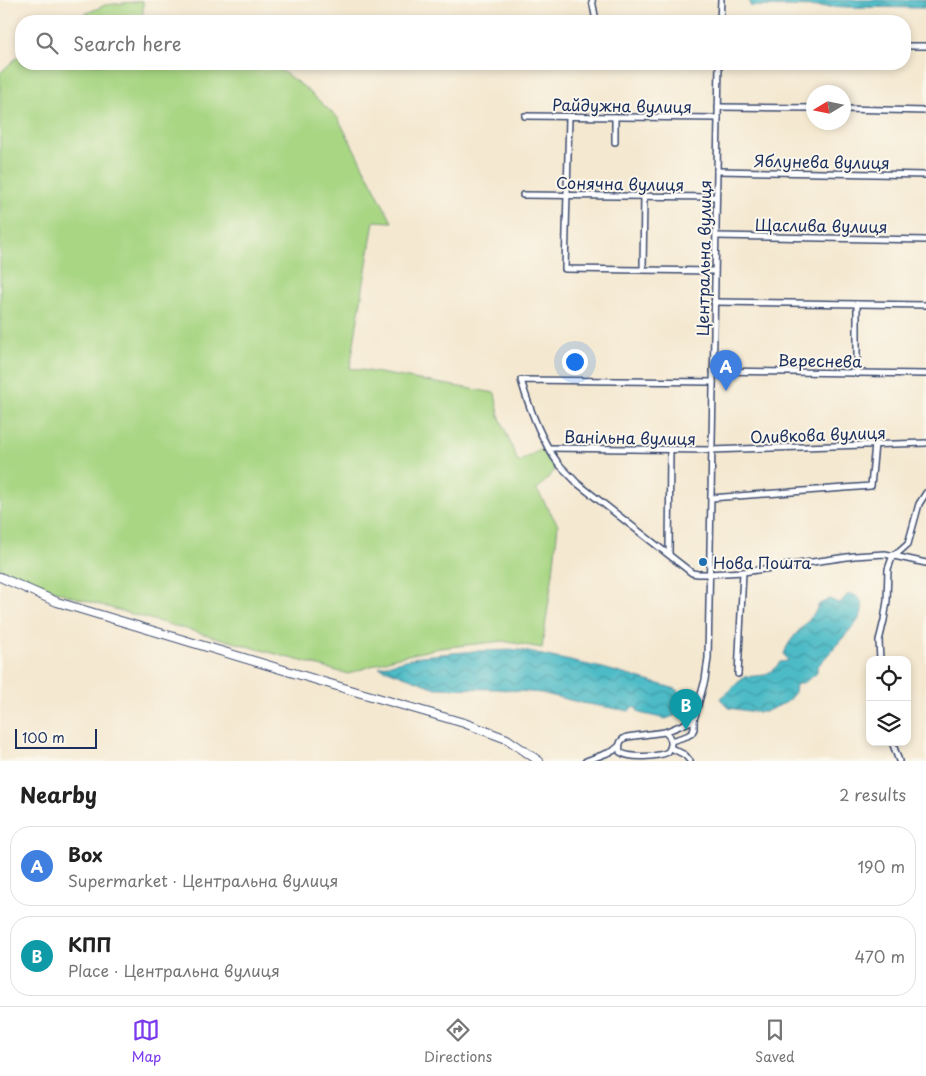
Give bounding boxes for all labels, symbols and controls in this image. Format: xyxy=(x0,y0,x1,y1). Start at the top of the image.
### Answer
search box xyxy=(15,15,911,70)
icon: search xyxy=(33,29,61,57)
text: Search here xyxy=(73,29,182,57)
north arrow xyxy=(806,85,851,130)
street label: Райдужна вулиця xyxy=(552,92,692,118)
street label: Яблунева вулиця xyxy=(754,148,890,174)
street label: Сонячна вулиця xyxy=(556,170,684,196)
street label: Центральна вулиця xyxy=(690,180,716,336)
street label: Щаслива вулиця xyxy=(754,212,888,238)
street label: Вереснева xyxy=(778,347,862,373)
your location xyxy=(562,349,588,375)
pin: A xyxy=(710,350,742,391)
street label: Оливкова вулиця xyxy=(750,420,886,448)
street label: Ванільна вулиця xyxy=(564,424,696,450)
place label: Нова Пошта xyxy=(713,550,811,574)
marker: Нова Пошта xyxy=(697,556,709,568)
map controls xyxy=(866,656,911,746)
button: locate xyxy=(866,656,911,701)
pin: B xyxy=(670,689,702,730)
button: layers xyxy=(866,701,911,746)
scale bar xyxy=(15,726,98,749)
text: 100 m xyxy=(22,727,65,748)
text: Nearby xyxy=(20,778,97,810)
text: 2 results xyxy=(839,782,906,806)
text: Box xyxy=(68,840,103,868)
text: A xyxy=(31,854,43,878)
text: 190 m xyxy=(857,854,905,878)
text: Supermarket · Центральна вулиця xyxy=(68,868,338,892)
text: КПП xyxy=(68,930,112,958)
text: B xyxy=(32,944,42,968)
text: 470 m xyxy=(855,944,905,968)
text: Place · Центральна вулиця xyxy=(68,958,280,982)
tab: Map xyxy=(131,1016,161,1067)
tab: Directions xyxy=(424,1016,492,1067)
tab: Saved xyxy=(755,1016,795,1067)

